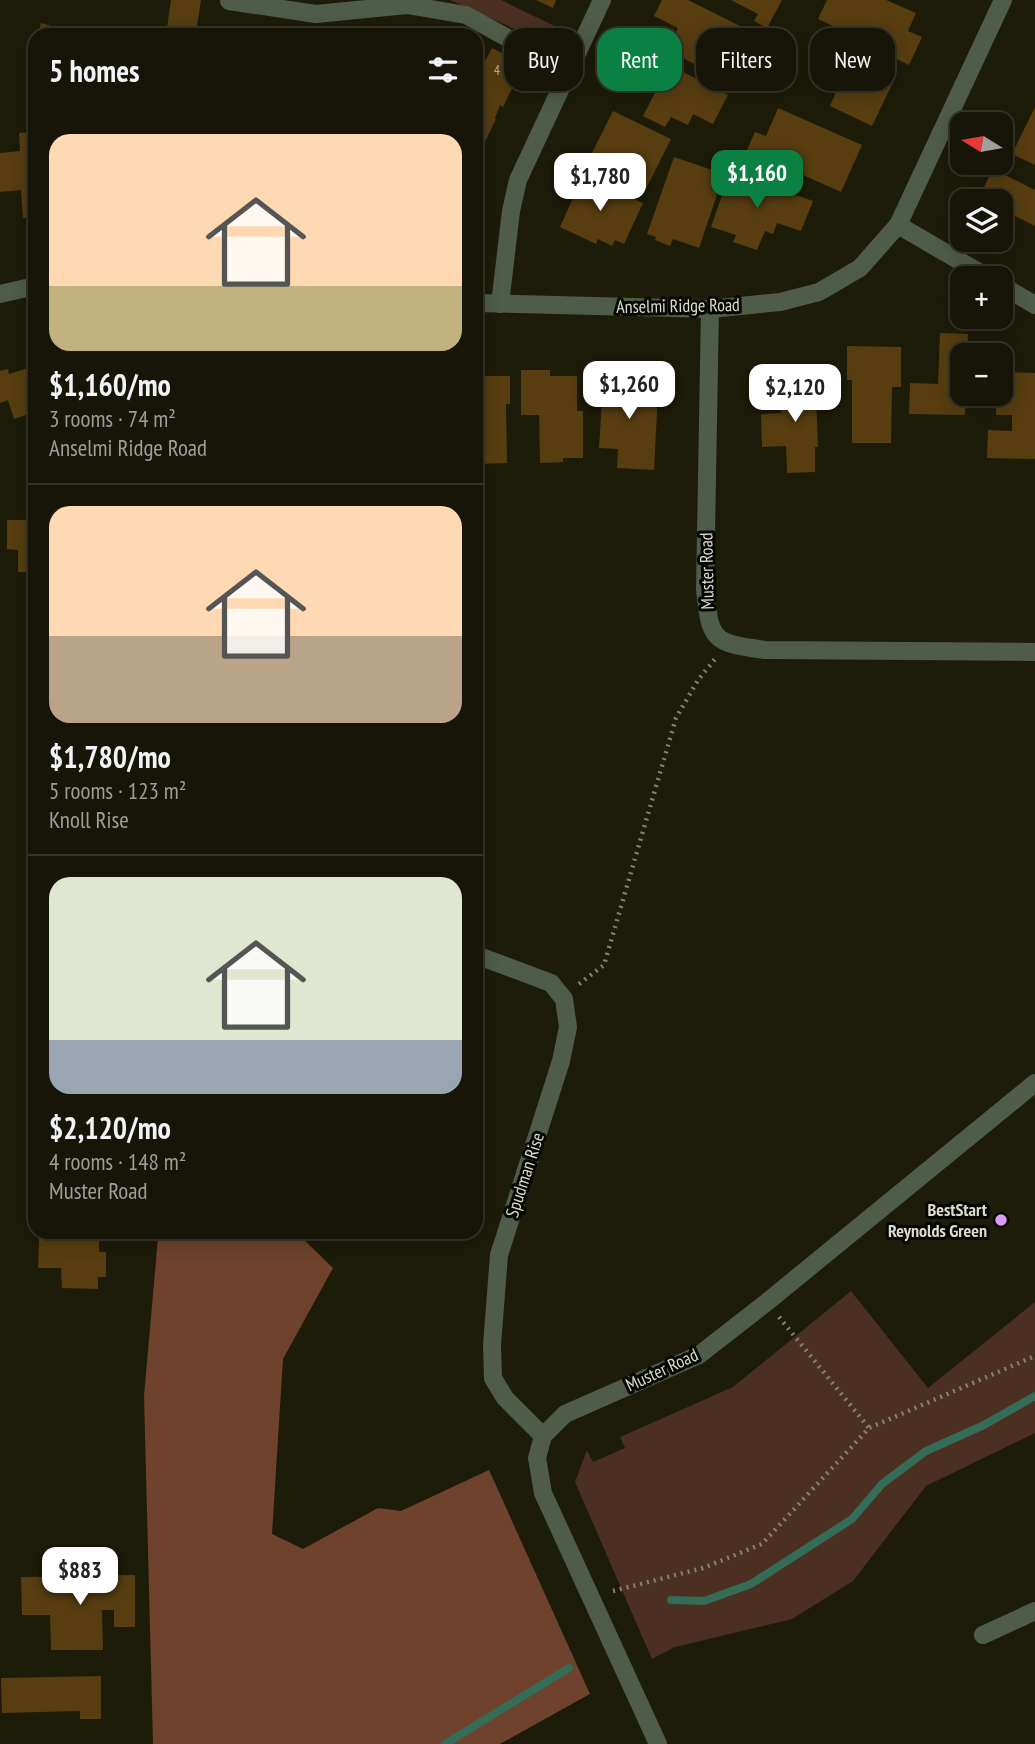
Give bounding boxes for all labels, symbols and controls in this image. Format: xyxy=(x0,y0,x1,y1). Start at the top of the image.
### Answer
chip: Buy xyxy=(504,28,583,91)
chip: Rent xyxy=(597,28,682,91)
chip: Filters xyxy=(696,28,796,91)
chip: New xyxy=(810,28,895,91)
text: 5 homes xyxy=(49,51,140,90)
icon: filters xyxy=(424,51,462,89)
house number: 4 xyxy=(494,61,501,79)
north arrow xyxy=(950,112,1013,175)
map controls xyxy=(950,112,1013,406)
pin: $1,160 xyxy=(700,150,814,210)
pin: $1,780 xyxy=(543,154,657,213)
text: $1,160 xyxy=(727,158,787,187)
text: $1,780 xyxy=(570,161,630,190)
icon: home xyxy=(193,179,319,305)
button: layers xyxy=(950,189,1013,252)
button: + xyxy=(950,266,1013,329)
street label: Anselmi Ridge Road xyxy=(616,293,740,318)
button: − xyxy=(950,343,1013,406)
pin: $1,260 xyxy=(572,362,686,421)
pin: $2,120 xyxy=(738,364,852,424)
text: $1,160/mo xyxy=(49,365,171,404)
text: $1,260 xyxy=(599,369,659,398)
text: $2,120 xyxy=(765,372,825,401)
text: 3 rooms · 74 m² xyxy=(49,404,176,433)
text: Anselmi Ridge Road xyxy=(49,433,207,462)
street label: Muster Road xyxy=(694,532,719,610)
icon: home xyxy=(193,551,319,677)
text: $1,780/mo xyxy=(49,737,171,776)
text: 5 rooms · 123 m² xyxy=(49,776,186,805)
text: Knoll Rise xyxy=(49,805,129,834)
icon: home xyxy=(193,922,319,1048)
text: $2,120/mo xyxy=(49,1108,171,1147)
street label: Spudman Rise xyxy=(500,1130,549,1220)
text: 4 rooms · 148 m² xyxy=(49,1147,186,1176)
text: Muster Road xyxy=(49,1176,147,1205)
place label: BestStart Reynolds Green xyxy=(888,1198,988,1242)
marker: BestStart Reynolds Green xyxy=(993,1212,1009,1228)
street label: Muster Road xyxy=(622,1343,702,1396)
pin: $883 xyxy=(39,1548,121,1607)
text: $883 xyxy=(58,1555,102,1584)

